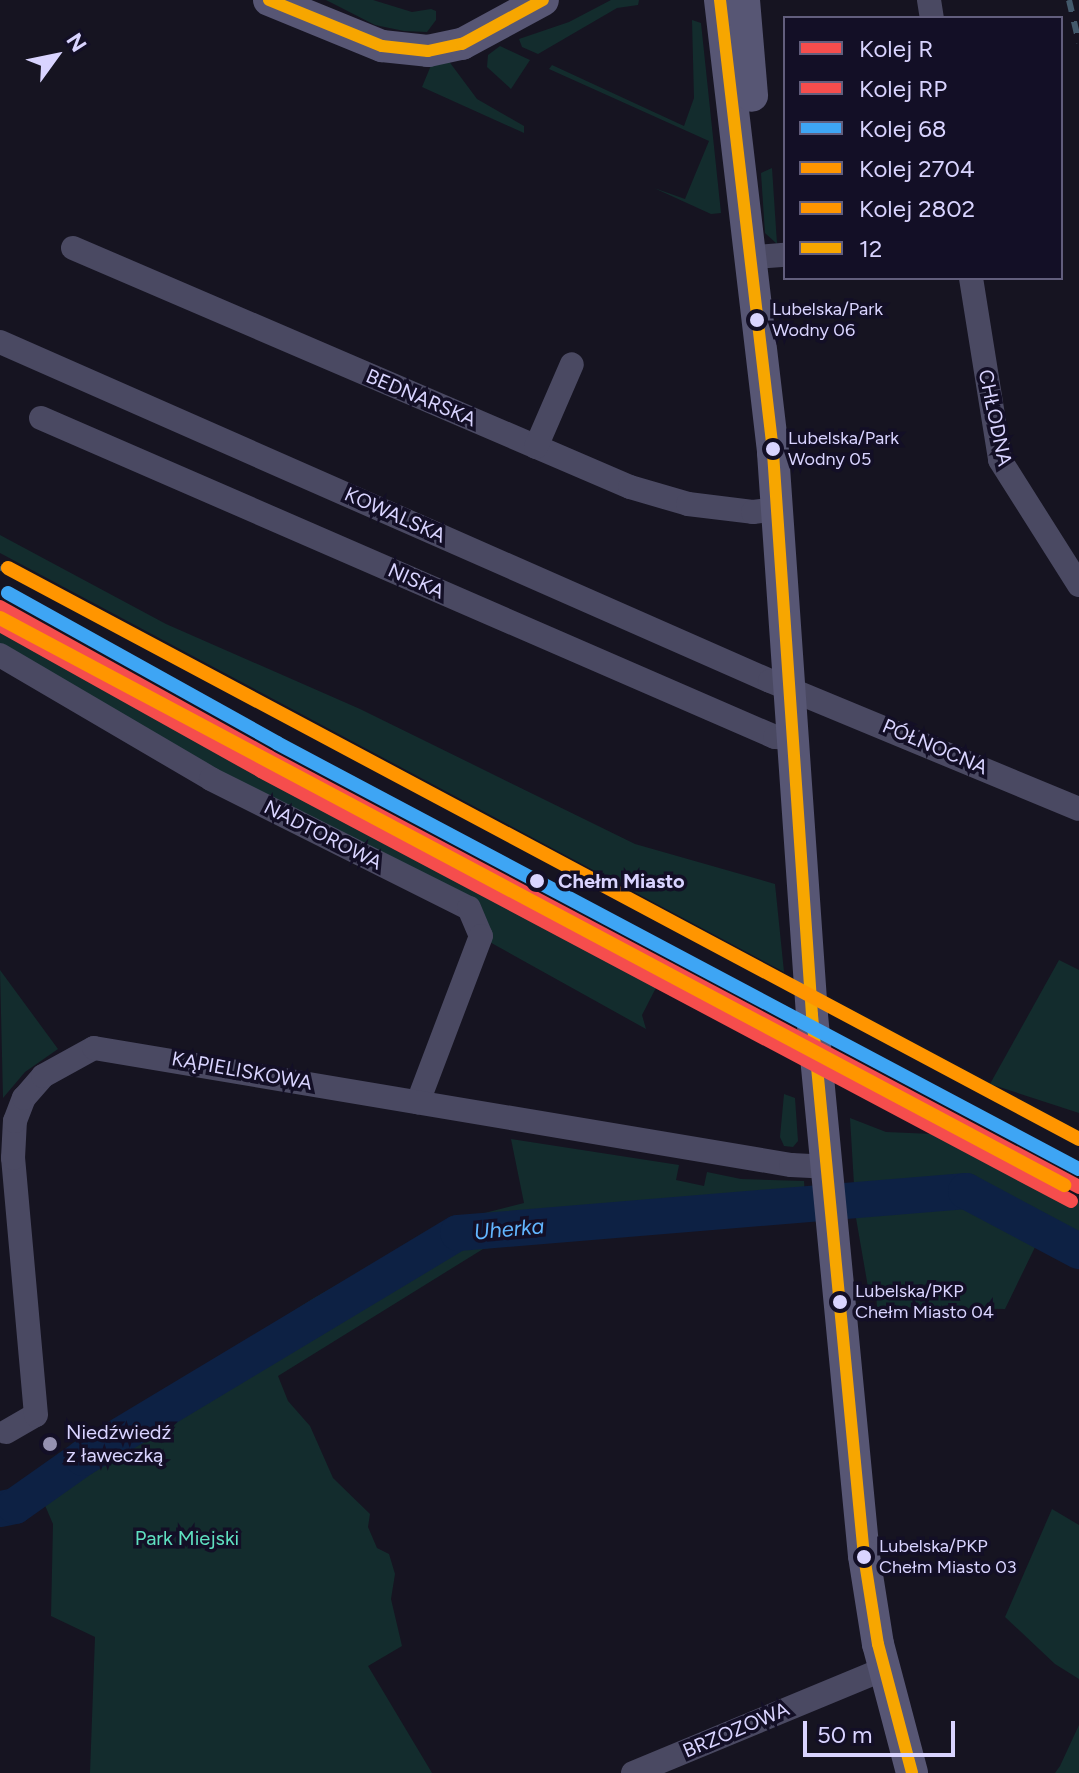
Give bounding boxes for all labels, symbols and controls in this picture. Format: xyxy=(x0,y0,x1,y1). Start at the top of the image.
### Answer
north arrow xyxy=(16,16,96,96)
legend xyxy=(783,16,1063,280)
text: N xyxy=(61,28,92,57)
text: Kolej R xyxy=(859,34,933,63)
text: Kolej RP xyxy=(859,74,947,103)
text: Kolej 68 xyxy=(859,114,946,143)
text: Kolej 2704 xyxy=(859,154,975,183)
text: Kolej 2802 xyxy=(859,194,975,223)
text: 12 xyxy=(859,234,882,263)
place label: Lubelska/Park Wodny 06 xyxy=(772,299,883,342)
marker: Lubelska/Park Wodny 06 xyxy=(749,312,765,328)
street label: BEDNARSKA xyxy=(362,364,480,432)
street label: CHŁODNA xyxy=(973,368,1017,468)
place label: Lubelska/Park Wodny 05 xyxy=(788,428,899,470)
marker: Lubelska/Park Wodny 05 xyxy=(765,441,781,457)
street label: KOWALSKA xyxy=(341,482,449,548)
street label: NISKA xyxy=(384,558,448,604)
street label: PÓŁNOCNA xyxy=(879,714,991,780)
street label: NADTOROWA xyxy=(260,795,386,875)
marker: Chełm Miasto xyxy=(523,867,551,895)
place label: Chełm Miasto xyxy=(558,869,685,893)
street label: KĄPIELISKOWA xyxy=(170,1047,314,1095)
water label: Uherka xyxy=(473,1213,545,1245)
place label: Lubelska/PKP Chełm Miasto 04 xyxy=(855,1281,994,1324)
marker: Lubelska/PKP Chełm Miasto 04 xyxy=(832,1294,848,1310)
place label: Niedźwiedź z ławeczką xyxy=(66,1420,171,1467)
marker: Niedźwiedź z ławeczką xyxy=(41,1435,59,1453)
park label: Park Miejski xyxy=(135,1526,239,1550)
place label: Lubelska/PKP Chełm Miasto 03 xyxy=(879,1536,1017,1578)
marker: Lubelska/PKP Chełm Miasto 03 xyxy=(856,1549,872,1565)
street label: BRZOZOWA xyxy=(679,1697,793,1763)
scale bar xyxy=(807,1705,959,1755)
text: 50 m xyxy=(817,1720,873,1749)

